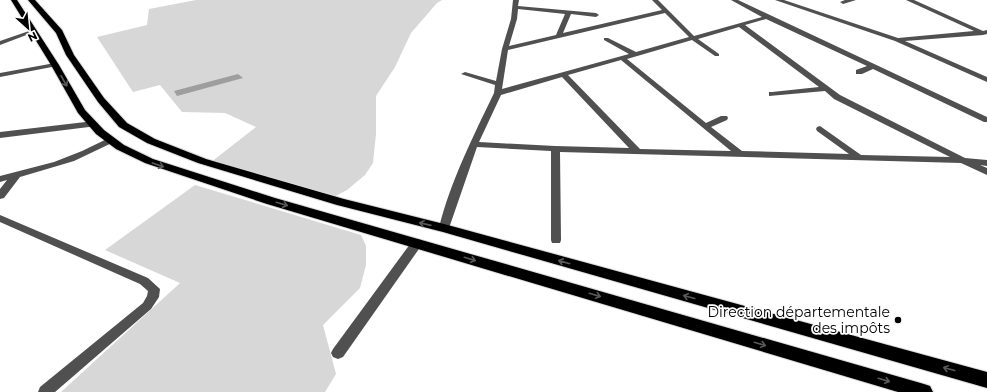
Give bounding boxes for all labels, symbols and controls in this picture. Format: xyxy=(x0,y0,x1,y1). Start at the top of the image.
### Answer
north arrow xyxy=(8,8,48,48)
text: N xyxy=(25,29,40,45)
one-way arrow xyxy=(60,75,68,87)
one-way arrow xyxy=(152,161,164,169)
one-way arrow xyxy=(275,201,288,208)
one-way arrow xyxy=(419,219,432,227)
one-way arrow xyxy=(463,256,476,263)
one-way arrow xyxy=(558,258,571,265)
one-way arrow xyxy=(588,292,601,299)
one-way arrow xyxy=(683,293,696,300)
place label: Direction départementale des impôts xyxy=(707,303,890,337)
marker: Direction départementale des impôts xyxy=(893,315,903,325)
one-way arrow xyxy=(753,341,766,348)
one-way arrow xyxy=(943,365,956,372)
one-way arrow xyxy=(878,377,891,384)

